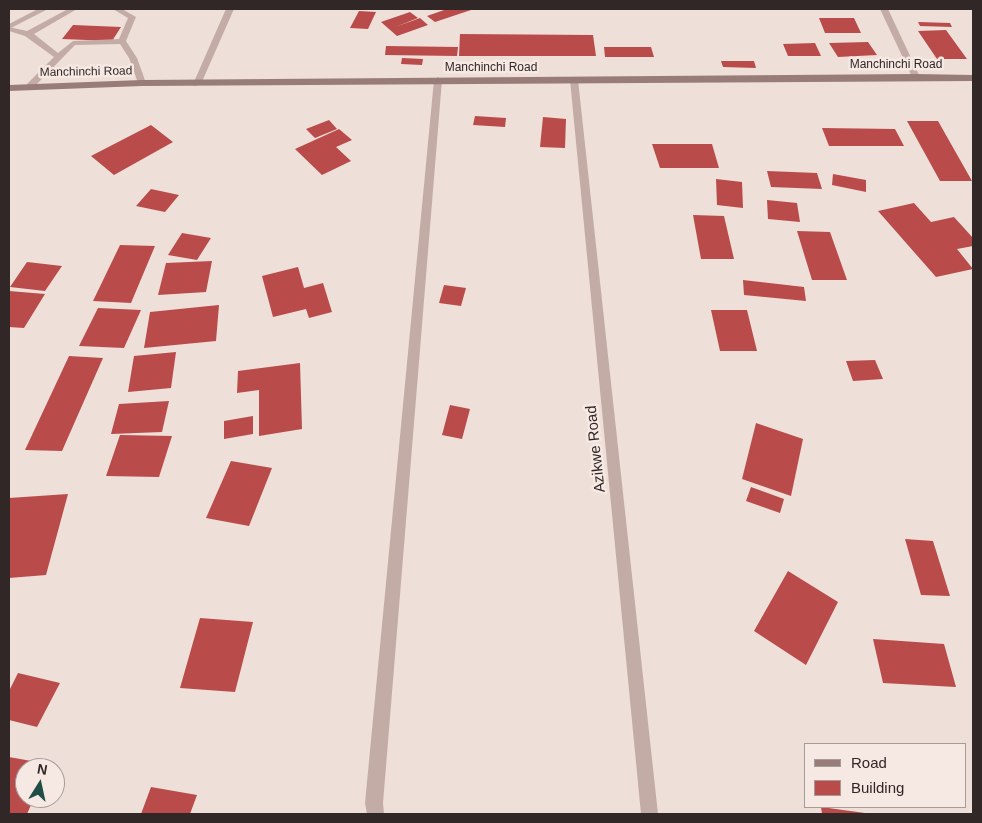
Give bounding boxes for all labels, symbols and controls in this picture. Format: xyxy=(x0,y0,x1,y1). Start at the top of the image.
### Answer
street label: Manchinchi Road xyxy=(850,58,942,72)
street label: Manchinchi Road xyxy=(445,61,537,75)
street label: Manchinchi Road xyxy=(40,64,132,80)
street label: Azikwe Road xyxy=(582,405,610,493)
legend xyxy=(804,743,967,808)
text: Road xyxy=(851,754,887,771)
north arrow xyxy=(15,758,65,808)
text: N xyxy=(36,760,49,778)
text: Building xyxy=(851,779,904,796)

